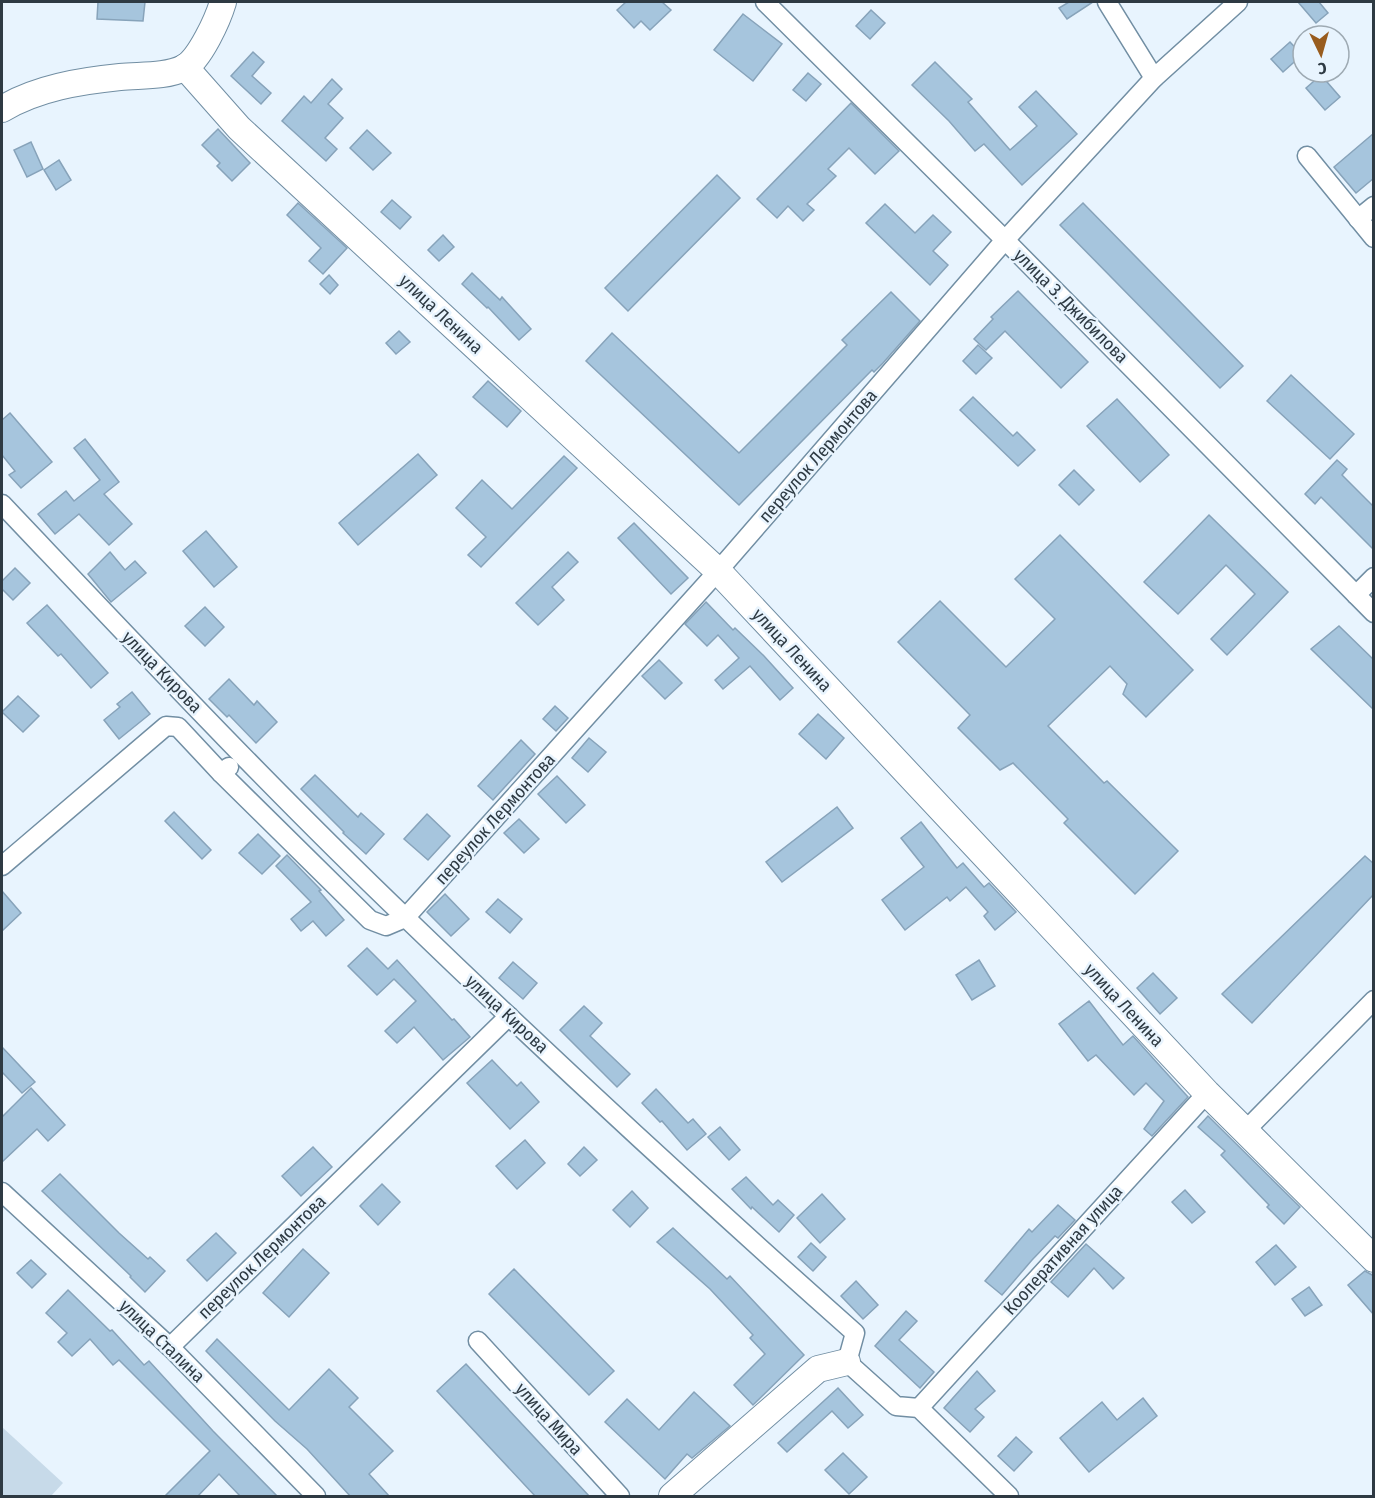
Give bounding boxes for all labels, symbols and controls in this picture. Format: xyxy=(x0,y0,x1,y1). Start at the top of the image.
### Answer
north arrow xyxy=(1291,24,1351,84)
text: С xyxy=(1317,59,1327,78)
street label: улица З. Джибилова xyxy=(1009,244,1133,368)
street label: улица Ленина xyxy=(395,270,488,358)
street label: переулок Лермонтова xyxy=(754,385,882,527)
street label: улица Ленина xyxy=(748,604,836,697)
street label: улица Кирова xyxy=(117,626,207,718)
street label: переулок Лермонтова xyxy=(430,749,560,889)
street label: улица Ленина xyxy=(1080,959,1168,1052)
street label: улица Кирова xyxy=(461,970,553,1058)
street label: Кооперативная улица xyxy=(999,1180,1127,1320)
street label: переулок Лермонтова xyxy=(194,1190,331,1324)
street label: улица Сталина xyxy=(115,1295,209,1387)
street label: улица Мира xyxy=(511,1378,587,1460)

